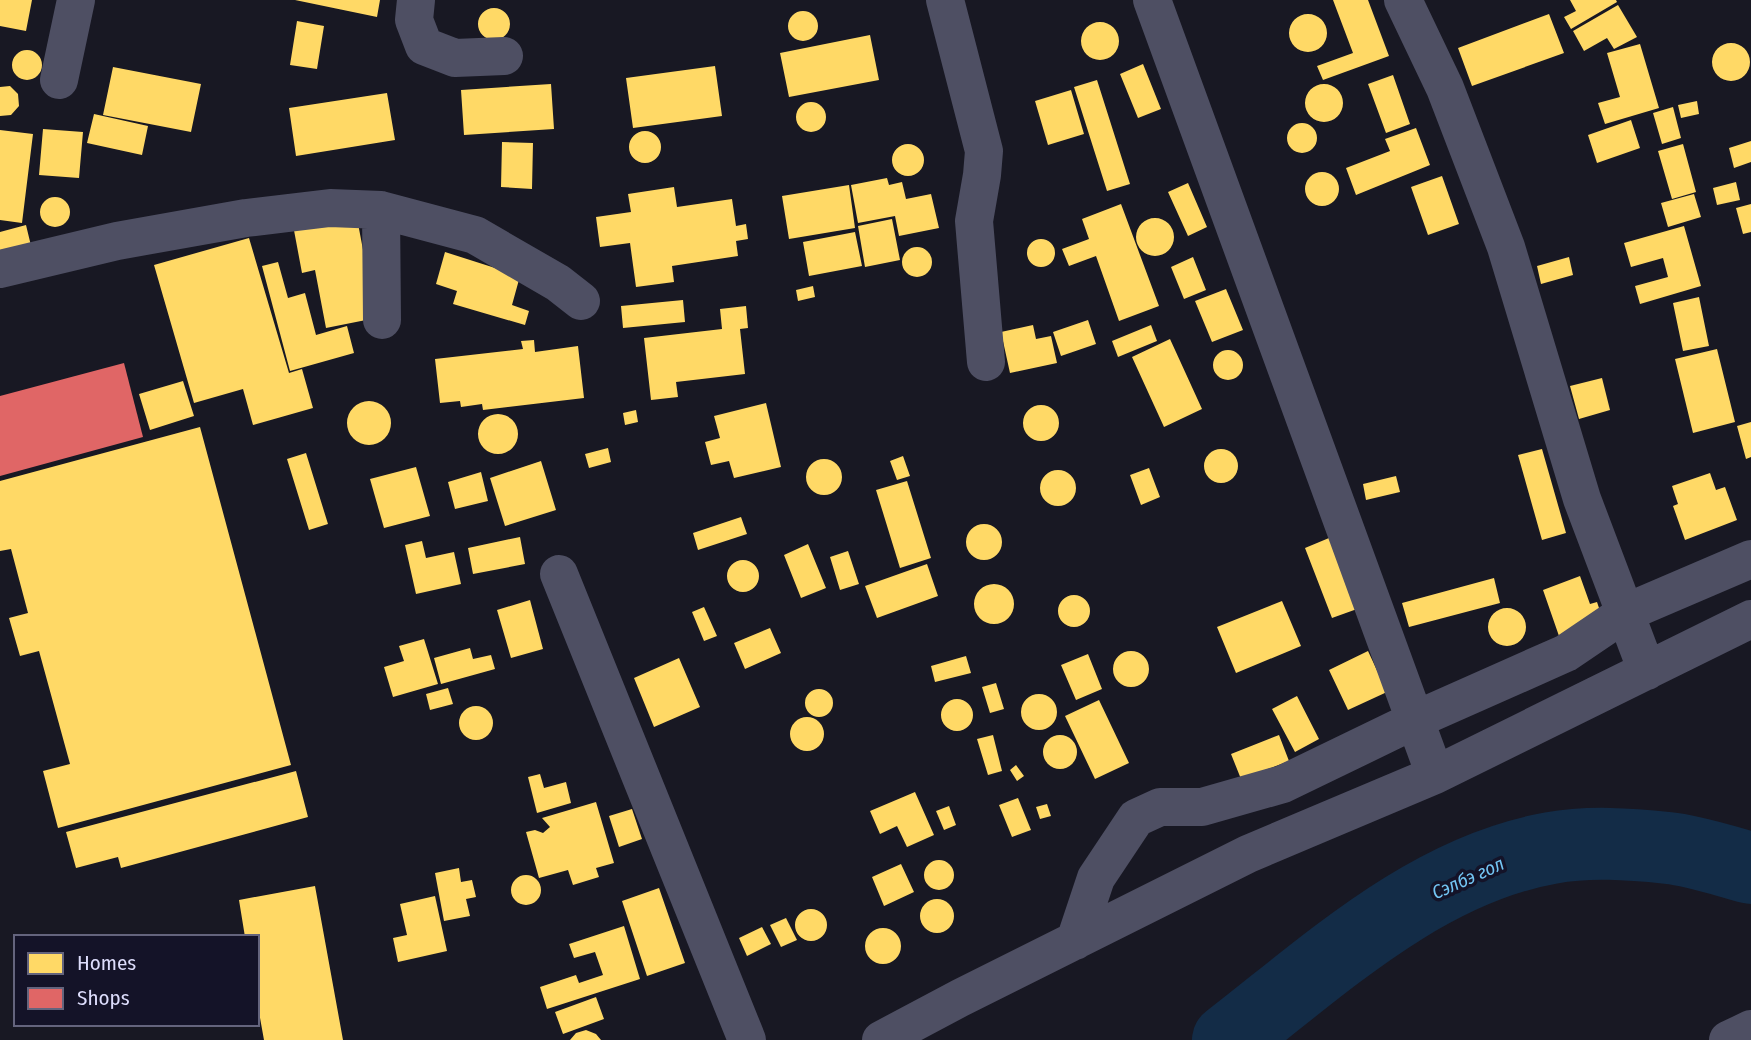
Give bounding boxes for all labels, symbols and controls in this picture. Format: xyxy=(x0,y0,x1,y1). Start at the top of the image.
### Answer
water label: Сэлбэ гол xyxy=(1428,852,1508,904)
legend xyxy=(14,935,259,1026)
text: Homes xyxy=(77,950,136,976)
text: Shops xyxy=(77,985,130,1011)

